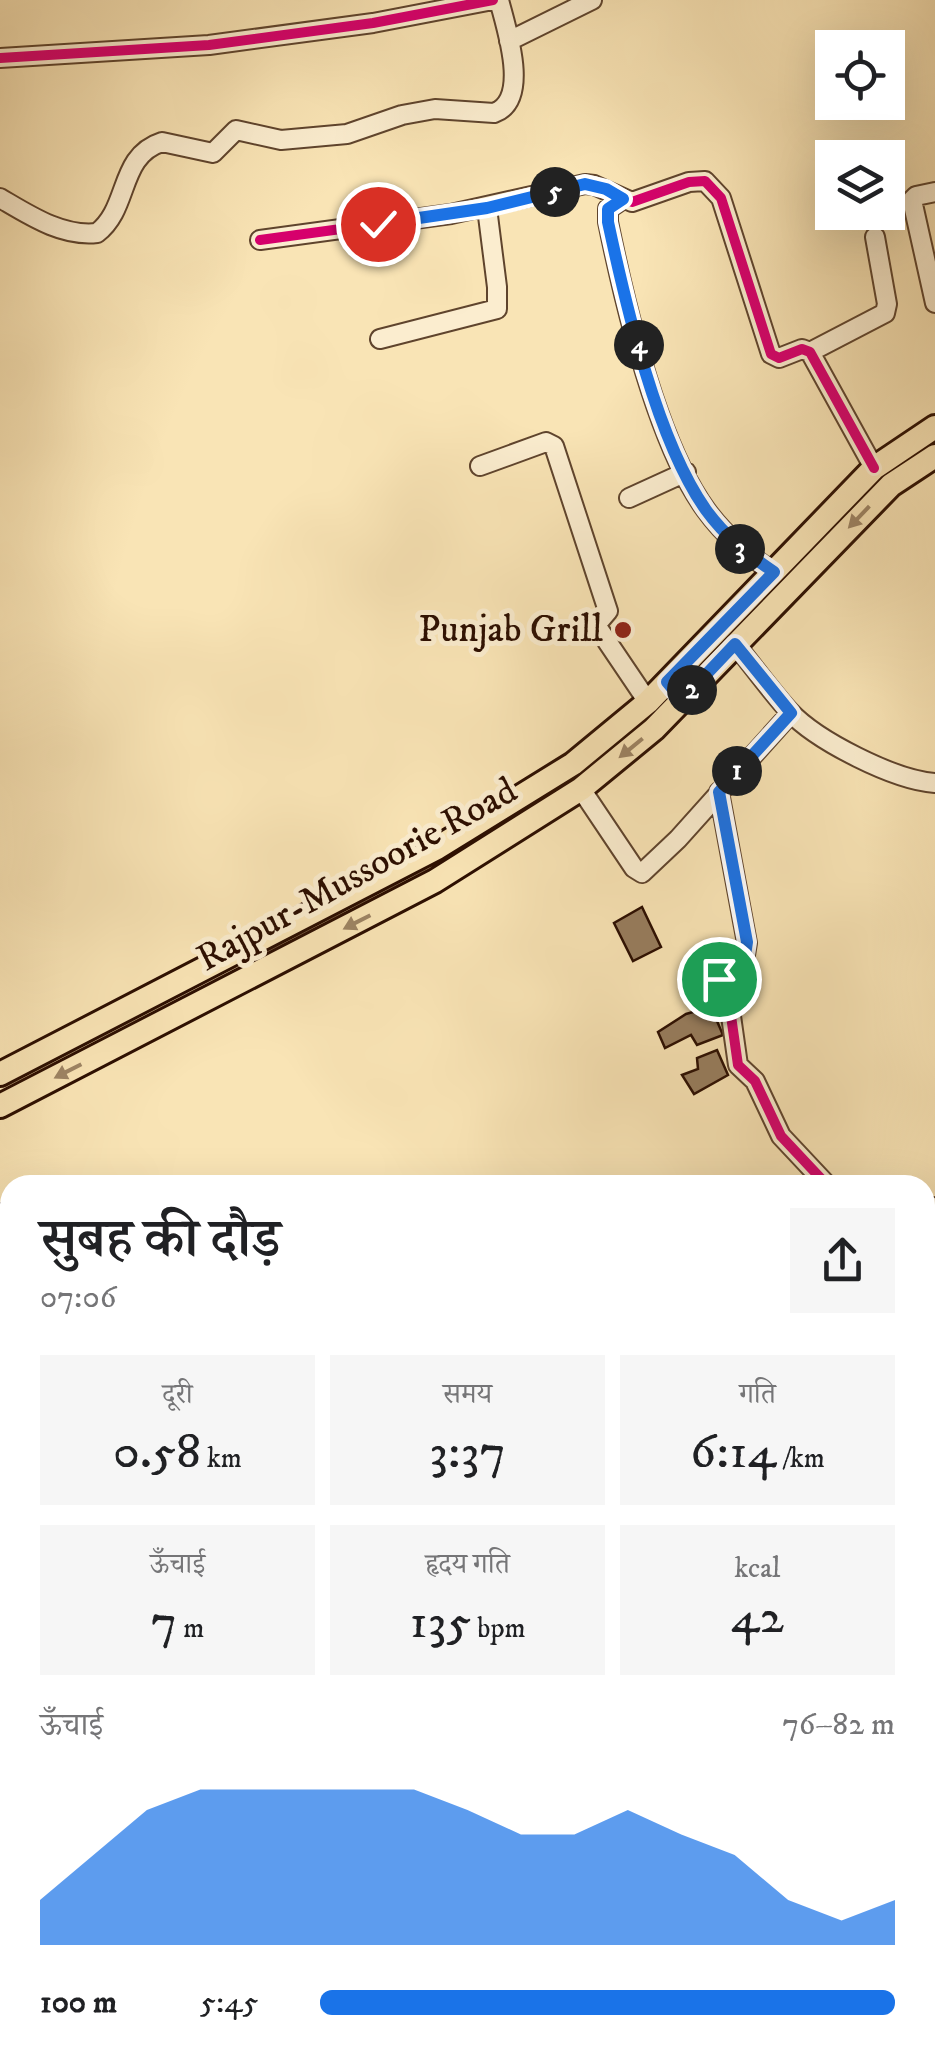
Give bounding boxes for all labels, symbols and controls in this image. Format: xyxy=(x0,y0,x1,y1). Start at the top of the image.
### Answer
map controls xyxy=(815,30,905,230)
button: locate xyxy=(815,30,905,120)
button: layers xyxy=(815,140,905,230)
pin: 5 xyxy=(530,167,580,217)
text: 5 xyxy=(548,174,562,209)
pin xyxy=(336,182,421,267)
icon: check xyxy=(351,197,406,252)
pin: 4 xyxy=(614,320,664,370)
text: 4 xyxy=(631,327,647,362)
one-way arrow xyxy=(848,505,872,529)
pin: 3 xyxy=(715,524,765,574)
text: 3 xyxy=(735,531,745,566)
place label: Punjab Grill xyxy=(418,606,604,654)
marker: Punjab Grill xyxy=(612,619,634,641)
pin: 2 xyxy=(667,665,717,715)
text: 2 xyxy=(685,672,699,707)
one-way arrow xyxy=(618,737,644,758)
pin: 1 xyxy=(712,746,762,796)
text: 1 xyxy=(732,753,742,788)
street label: Rajpur-Mussoorie Road xyxy=(188,767,526,983)
one-way arrow xyxy=(343,913,372,930)
pin xyxy=(677,937,762,1022)
icon: arrive xyxy=(692,952,747,1007)
one-way arrow xyxy=(54,1062,83,1079)
text: सुबह की दौड़ xyxy=(40,1206,280,1275)
button: share xyxy=(790,1208,895,1313)
text: 07:06 xyxy=(40,1278,116,1318)
text: दूरी xyxy=(162,1377,193,1412)
text: समय xyxy=(443,1377,492,1412)
text: गति xyxy=(739,1377,776,1412)
text: 0.58 xyxy=(113,1421,201,1484)
text: 3:37 xyxy=(429,1421,506,1484)
text: 6:14 xyxy=(690,1421,776,1484)
text: km xyxy=(201,1441,242,1476)
text: /km xyxy=(776,1441,825,1476)
text: ऊँचाई xyxy=(150,1547,205,1582)
text: हृदय गति xyxy=(425,1547,510,1582)
text: kcal xyxy=(735,1551,780,1586)
text: 42 xyxy=(731,1586,784,1649)
text: 7 xyxy=(151,1591,177,1654)
text: 135 xyxy=(409,1591,471,1654)
text: m xyxy=(177,1611,204,1646)
text: bpm xyxy=(471,1611,526,1646)
text: 76–82 m xyxy=(782,1705,895,1745)
text: ऊँचाई xyxy=(40,1706,103,1746)
text: 100 m xyxy=(40,1983,117,2023)
text: 5:45 xyxy=(200,1983,258,2023)

